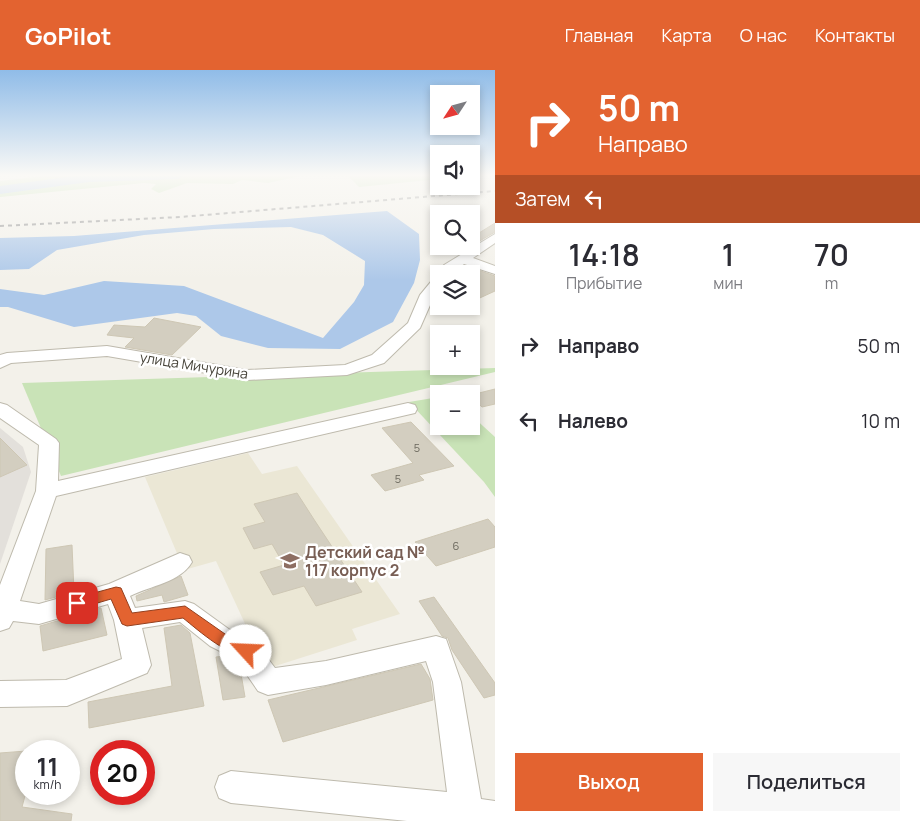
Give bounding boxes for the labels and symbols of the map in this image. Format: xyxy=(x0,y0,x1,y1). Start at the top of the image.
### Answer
north arrow xyxy=(430,85,480,135)
street label: улица Мичурина xyxy=(138,347,250,383)
house number: 5 xyxy=(414,440,420,455)
house number: 5 xyxy=(395,471,401,486)
house number: 6 xyxy=(453,538,460,553)
place label: Детский сад № 117 корпус 2 xyxy=(305,541,425,581)
school or university icon: Детский сад № 117 корпус 2 xyxy=(279,550,301,572)
pin xyxy=(56,582,98,624)
position arrow xyxy=(219,624,271,676)
speed limit sign: 20 xyxy=(90,740,155,805)

